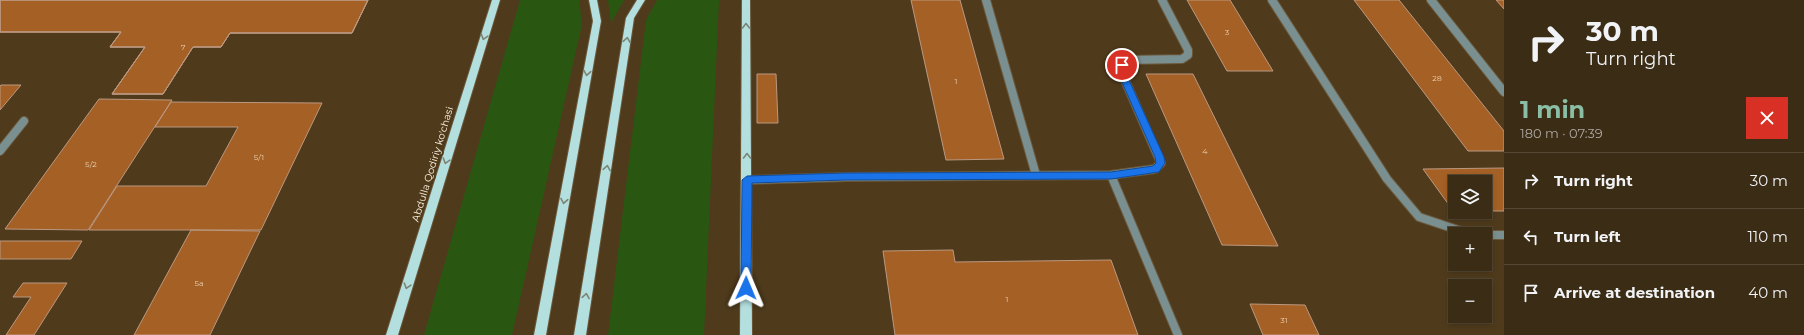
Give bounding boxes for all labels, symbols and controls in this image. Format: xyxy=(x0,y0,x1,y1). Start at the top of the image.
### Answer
text: 30 m xyxy=(1586,14,1659,48)
icon: right xyxy=(1520,16,1572,68)
one-way arrow xyxy=(742,23,750,29)
house number: 3 xyxy=(1225,27,1230,37)
one-way arrow xyxy=(480,34,489,41)
one-way arrow xyxy=(622,37,631,43)
house number: 7 xyxy=(181,42,186,52)
pin xyxy=(1105,48,1139,82)
text: Turn right xyxy=(1586,48,1676,70)
icon: arrive xyxy=(1111,54,1133,76)
one-way arrow xyxy=(584,70,592,76)
house number: 28 xyxy=(1432,73,1442,83)
house number: 1 xyxy=(955,76,957,86)
text: 1 min xyxy=(1520,95,1585,124)
button: close xyxy=(1746,97,1788,139)
street label: Abdulla Qodiriy ko'chasi xyxy=(409,105,456,223)
text: 180 m · 07:39 xyxy=(1520,125,1603,141)
house number: 4 xyxy=(1202,146,1208,156)
house number: 5/1 xyxy=(254,152,264,162)
one-way arrow xyxy=(743,153,751,159)
one-way arrow xyxy=(442,158,451,165)
house number: 5/2 xyxy=(85,159,97,169)
one-way arrow xyxy=(602,165,611,171)
icon: right xyxy=(1520,170,1542,192)
text: Turn right xyxy=(1554,171,1633,190)
text: 30 m xyxy=(1750,171,1788,190)
map controls xyxy=(1448,175,1492,323)
button: layers xyxy=(1448,175,1492,219)
one-way arrow xyxy=(560,198,569,204)
icon: left xyxy=(1520,226,1542,248)
button: + xyxy=(1448,227,1492,271)
text: Turn left xyxy=(1554,227,1621,246)
text: 110 m xyxy=(1747,227,1788,246)
position arrow xyxy=(725,267,767,309)
house number: 5a xyxy=(194,278,204,288)
button: − xyxy=(1448,279,1492,323)
one-way arrow xyxy=(403,282,412,289)
icon: arrive xyxy=(1520,282,1542,304)
text: Arrive at destination xyxy=(1554,283,1715,302)
text: 40 m xyxy=(1748,283,1788,302)
one-way arrow xyxy=(582,293,590,300)
house number: 1 xyxy=(1006,294,1008,304)
house number: 31 xyxy=(1280,315,1288,325)

